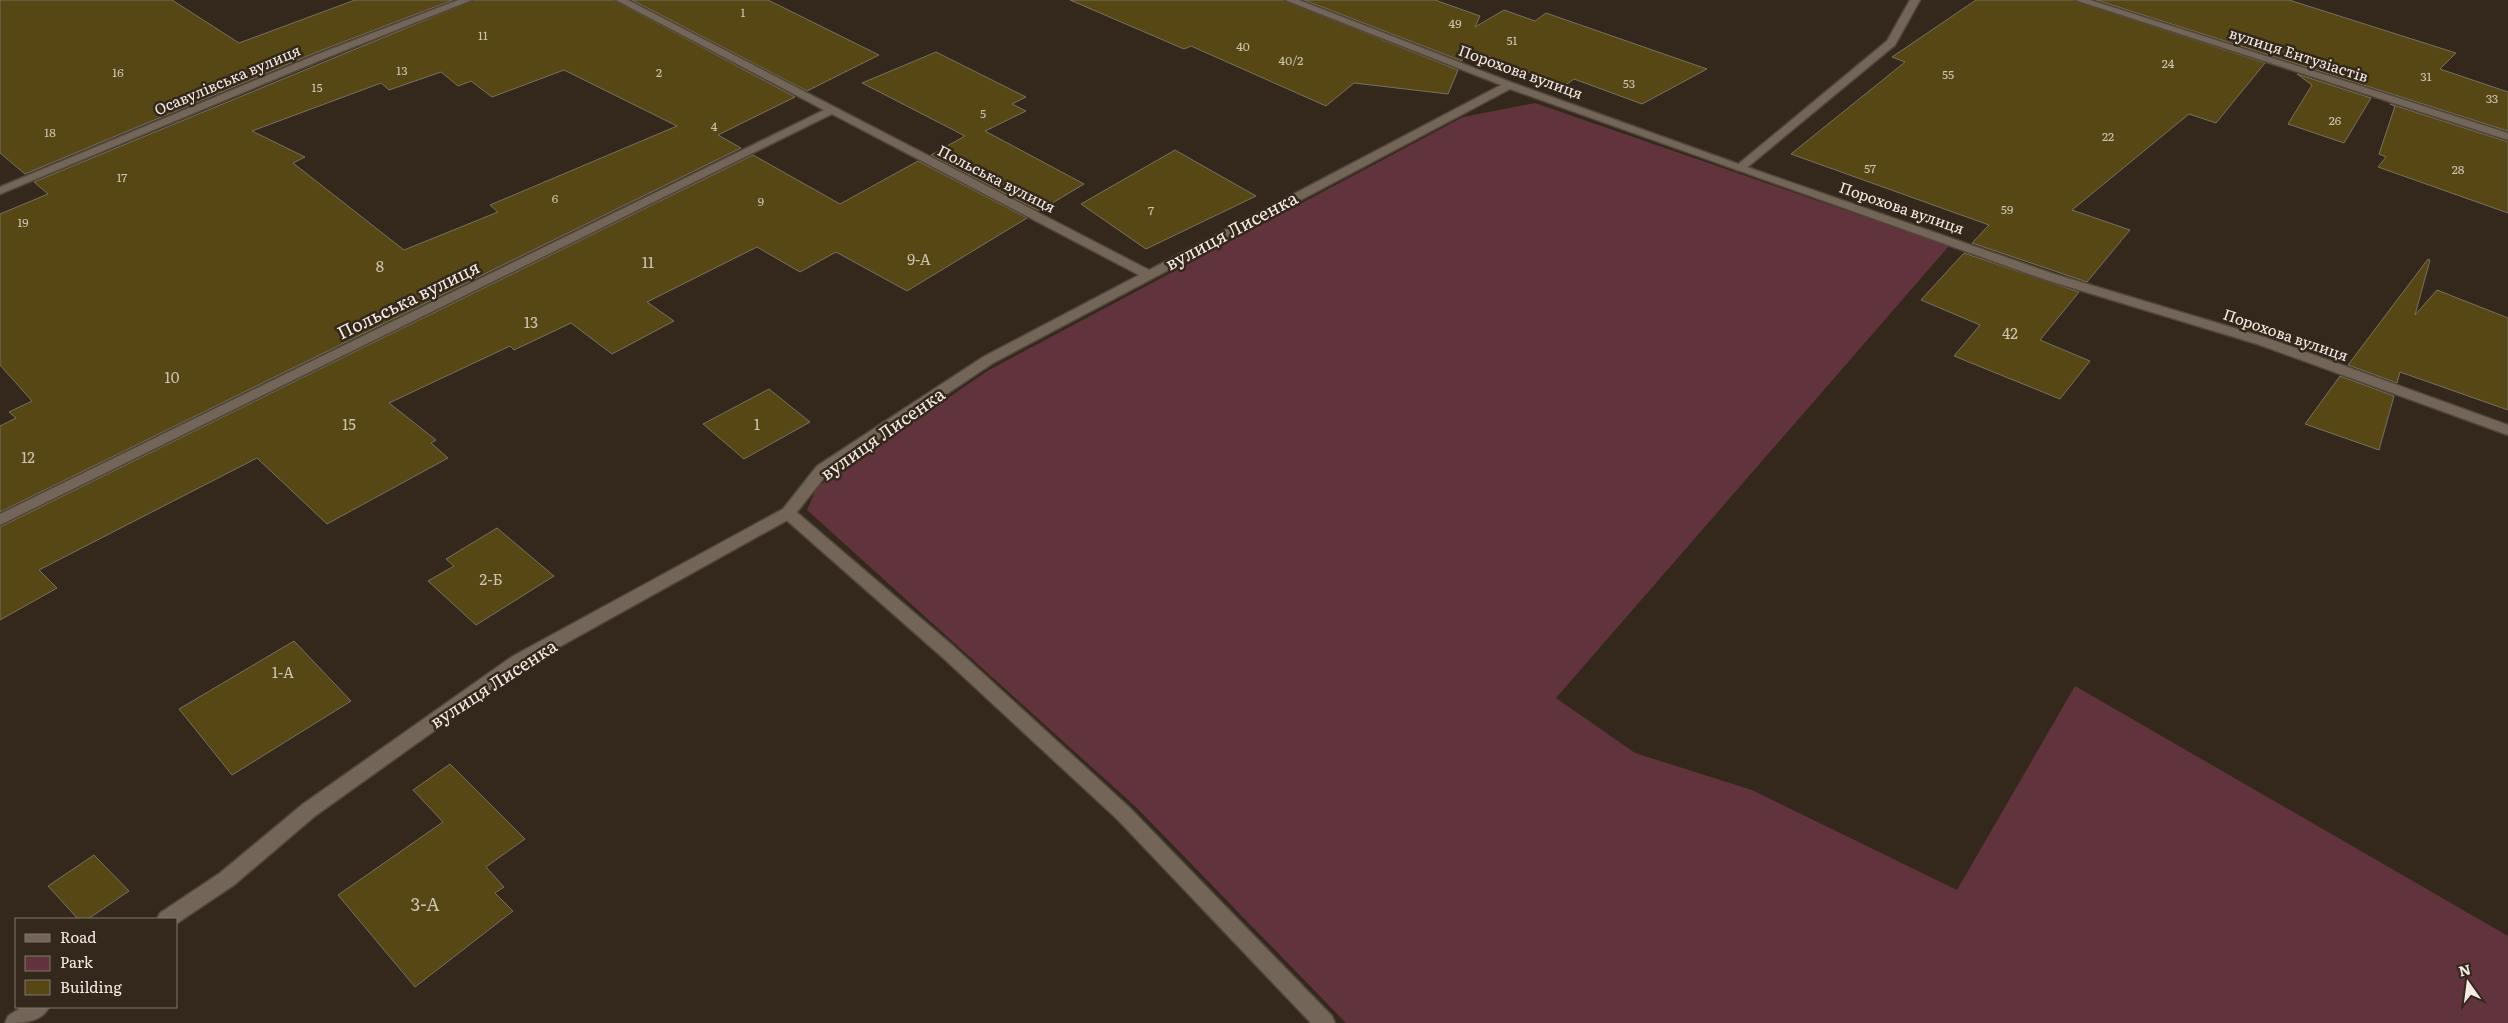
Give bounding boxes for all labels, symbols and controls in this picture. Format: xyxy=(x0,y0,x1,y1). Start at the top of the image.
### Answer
house number: 1 xyxy=(741,3,746,21)
house number: 49 xyxy=(1449,14,1461,32)
street label: вулиця Ентузіастів xyxy=(2226,21,2372,87)
house number: 11 xyxy=(478,26,488,44)
house number: 51 xyxy=(1507,31,1518,49)
house number: 40 xyxy=(1236,37,1250,55)
street label: Осавулівська вулиця xyxy=(150,38,304,120)
street label: Порохова вулиця xyxy=(1456,38,1586,104)
house number: 40/2 xyxy=(1279,51,1303,69)
house number: 24 xyxy=(2162,54,2175,72)
house number: 13 xyxy=(396,61,408,79)
house number: 16 xyxy=(112,63,124,81)
house number: 2 xyxy=(656,63,662,81)
house number: 55 xyxy=(1942,65,1954,83)
house number: 31 xyxy=(2420,67,2432,85)
house number: 53 xyxy=(1623,74,1635,92)
house number: 15 xyxy=(312,78,322,96)
house number: 33 xyxy=(2486,89,2498,107)
house number: 5 xyxy=(980,104,986,122)
house number: 26 xyxy=(2329,111,2342,129)
house number: 4 xyxy=(711,117,718,135)
house number: 18 xyxy=(44,123,56,141)
house number: 22 xyxy=(2102,127,2114,145)
street label: Польська вулиця xyxy=(934,138,1060,218)
house number: 57 xyxy=(1864,159,1876,177)
house number: 28 xyxy=(2452,160,2465,178)
house number: 17 xyxy=(117,168,127,186)
street label: Порохова вулиця xyxy=(1836,175,1968,239)
street label: вулиця Лисенка xyxy=(1160,184,1302,276)
house number: 6 xyxy=(552,189,559,207)
house number: 9 xyxy=(758,192,764,210)
house number: 59 xyxy=(2001,200,2013,218)
house number: 7 xyxy=(1148,201,1154,219)
house number: 19 xyxy=(17,213,29,231)
house number: 9-А xyxy=(907,247,931,270)
house number: 11 xyxy=(642,250,654,273)
street label: Польська вулиця xyxy=(332,253,484,345)
house number: 8 xyxy=(376,254,384,277)
street label: Порохова вулиця xyxy=(2220,302,2352,366)
house number: 13 xyxy=(524,310,538,333)
house number: 42 xyxy=(2002,321,2018,344)
house number: 10 xyxy=(165,365,180,388)
street label: вулиця Лисенка xyxy=(814,380,950,486)
house number: 15 xyxy=(342,412,356,435)
house number: 1 xyxy=(754,412,760,435)
house number: 12 xyxy=(21,445,35,468)
house number: 2-Б xyxy=(480,567,502,590)
street label: вулиця Лисенка xyxy=(424,632,562,734)
house number: 1-А xyxy=(272,660,294,683)
house number: 3-А xyxy=(411,890,439,917)
legend xyxy=(15,918,178,1008)
text: Road xyxy=(60,925,96,948)
text: Park xyxy=(60,950,94,973)
north arrow xyxy=(2443,958,2493,1008)
text: N xyxy=(2456,958,2473,981)
text: Building xyxy=(60,975,122,998)

